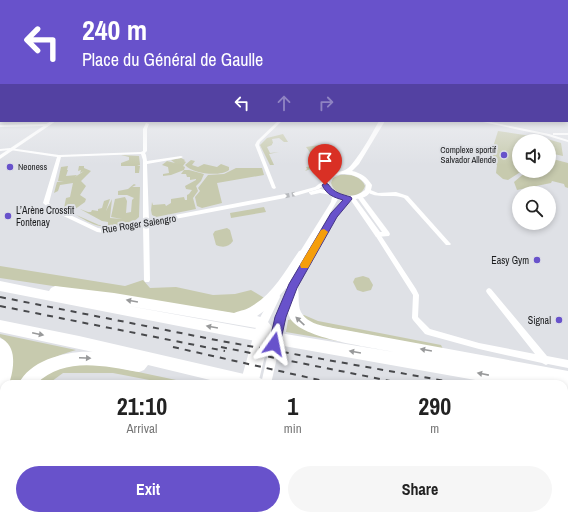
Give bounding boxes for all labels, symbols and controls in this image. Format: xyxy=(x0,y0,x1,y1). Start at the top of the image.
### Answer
text: 240 m xyxy=(82,11,147,49)
icon: left xyxy=(16,16,68,68)
text: Place du Général de Gaulle xyxy=(82,47,263,72)
icon: left xyxy=(231,92,253,114)
icon: ahead xyxy=(273,92,295,114)
icon: right xyxy=(315,92,337,114)
map controls xyxy=(512,134,556,230)
button: sound xyxy=(512,134,556,178)
pin xyxy=(308,144,342,185)
place label: Complexe sportif Salvador Allende xyxy=(440,144,497,166)
icon: arrive xyxy=(314,150,336,172)
marker: Complexe sportif Salvador Allende xyxy=(499,150,509,160)
place label: Neoness xyxy=(18,161,47,173)
marker: Neoness xyxy=(5,162,15,172)
button: search xyxy=(512,186,556,230)
place label: L’Arène Crossfit Fontenay xyxy=(16,204,75,229)
marker: L’Arène Crossfit Fontenay xyxy=(3,211,13,221)
street label: Rue Roger Salengro xyxy=(101,212,177,236)
place label: Easy Gym xyxy=(491,254,529,267)
marker: Easy Gym xyxy=(532,255,542,265)
one-way arrow xyxy=(125,298,138,304)
place label: Signal xyxy=(528,314,551,327)
marker: Signal xyxy=(554,315,564,325)
one-way arrow xyxy=(295,316,305,325)
position arrow xyxy=(253,323,295,365)
one-way arrow xyxy=(206,324,218,330)
one-way arrow xyxy=(32,331,44,337)
one-way arrow xyxy=(420,347,432,353)
one-way arrow xyxy=(348,348,361,354)
one-way arrow xyxy=(79,354,91,361)
one-way arrow xyxy=(476,371,489,377)
text: 21:10 xyxy=(117,390,167,422)
text: 1 xyxy=(287,390,298,422)
text: 290 xyxy=(418,390,451,422)
text: Arrival xyxy=(127,420,157,437)
text: min xyxy=(284,420,302,437)
text: m xyxy=(430,420,439,437)
button: Exit xyxy=(16,466,280,512)
button: Share xyxy=(288,466,552,512)

